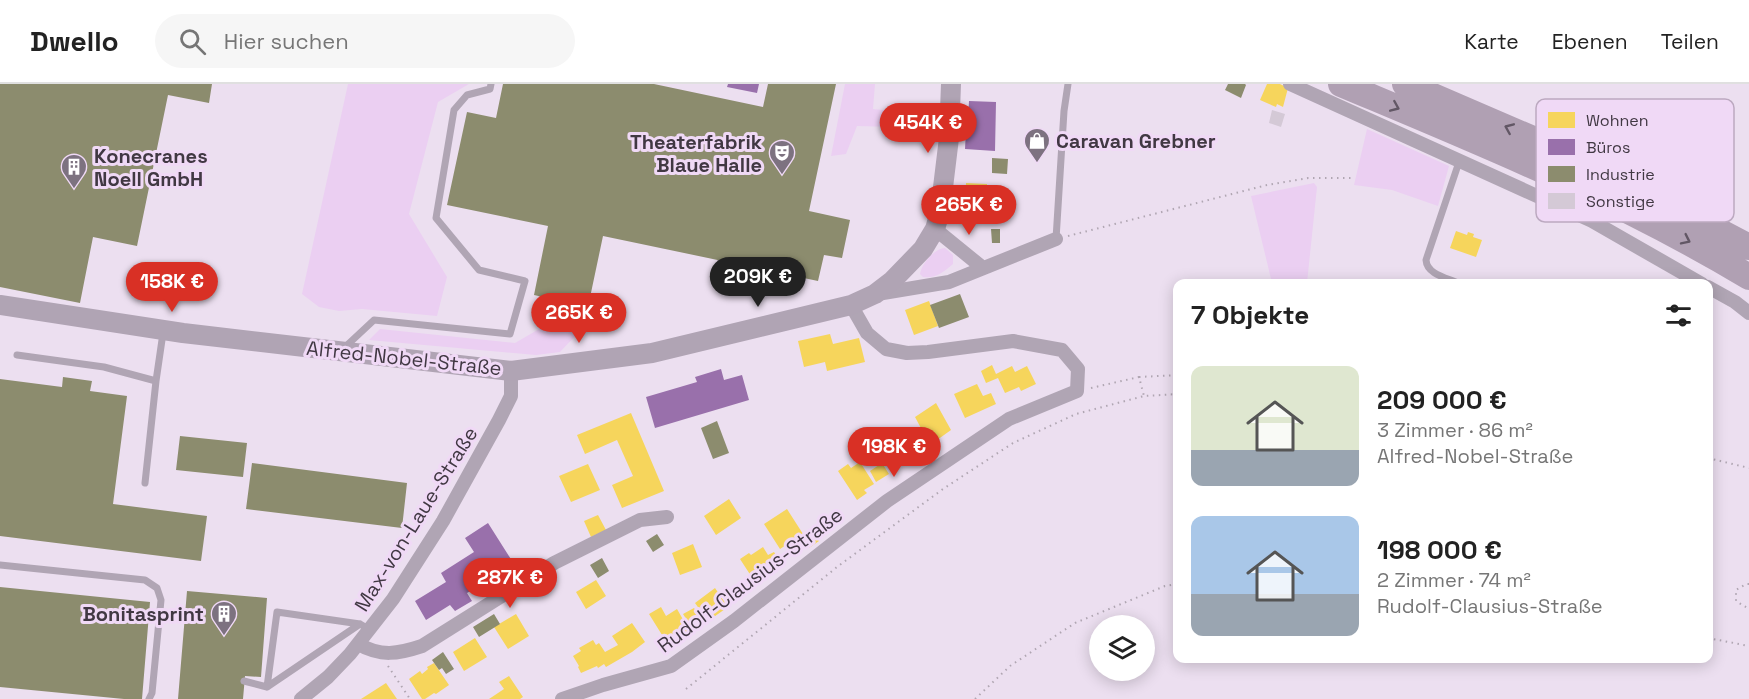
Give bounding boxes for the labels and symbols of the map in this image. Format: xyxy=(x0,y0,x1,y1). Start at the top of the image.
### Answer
legend xyxy=(1536,99,1734,222)
one-way arrow xyxy=(1388,100,1399,112)
pin: 454K € xyxy=(879,103,977,154)
text: Wohnen xyxy=(1586,110,1649,131)
one-way arrow xyxy=(1504,123,1515,135)
shop icon: Caravan Grebner xyxy=(1022,126,1052,164)
place label: Caravan Grebner xyxy=(1056,128,1216,154)
place label: Theaterfabrik Blaue Halle xyxy=(630,129,762,178)
text: Büros xyxy=(1586,137,1630,158)
theatre icon: Theaterfabrik Blaue Halle xyxy=(767,138,797,176)
place label: Konecranes Noell GmbH xyxy=(94,143,208,192)
building icon: Konecranes Noell GmbH xyxy=(59,152,89,190)
text: Industrie xyxy=(1586,164,1655,185)
pin: 265K € xyxy=(920,185,1018,236)
text: Sonstige xyxy=(1586,191,1655,212)
one-way arrow xyxy=(1680,233,1691,245)
pin: 209K € xyxy=(709,257,807,308)
pin: 158K € xyxy=(123,262,221,313)
pin: 265K € xyxy=(530,293,628,344)
street label: Alfred-Nobel-Straße xyxy=(305,335,503,381)
street label: Max-von-Laue-Straße xyxy=(349,422,483,616)
pin: 198K € xyxy=(845,427,943,478)
street label: Rudolf-Clausius-Straße xyxy=(652,502,848,658)
pin: 287K € xyxy=(461,558,559,609)
building icon: Bonitasprint xyxy=(209,599,239,637)
place label: Bonitasprint xyxy=(83,601,204,627)

